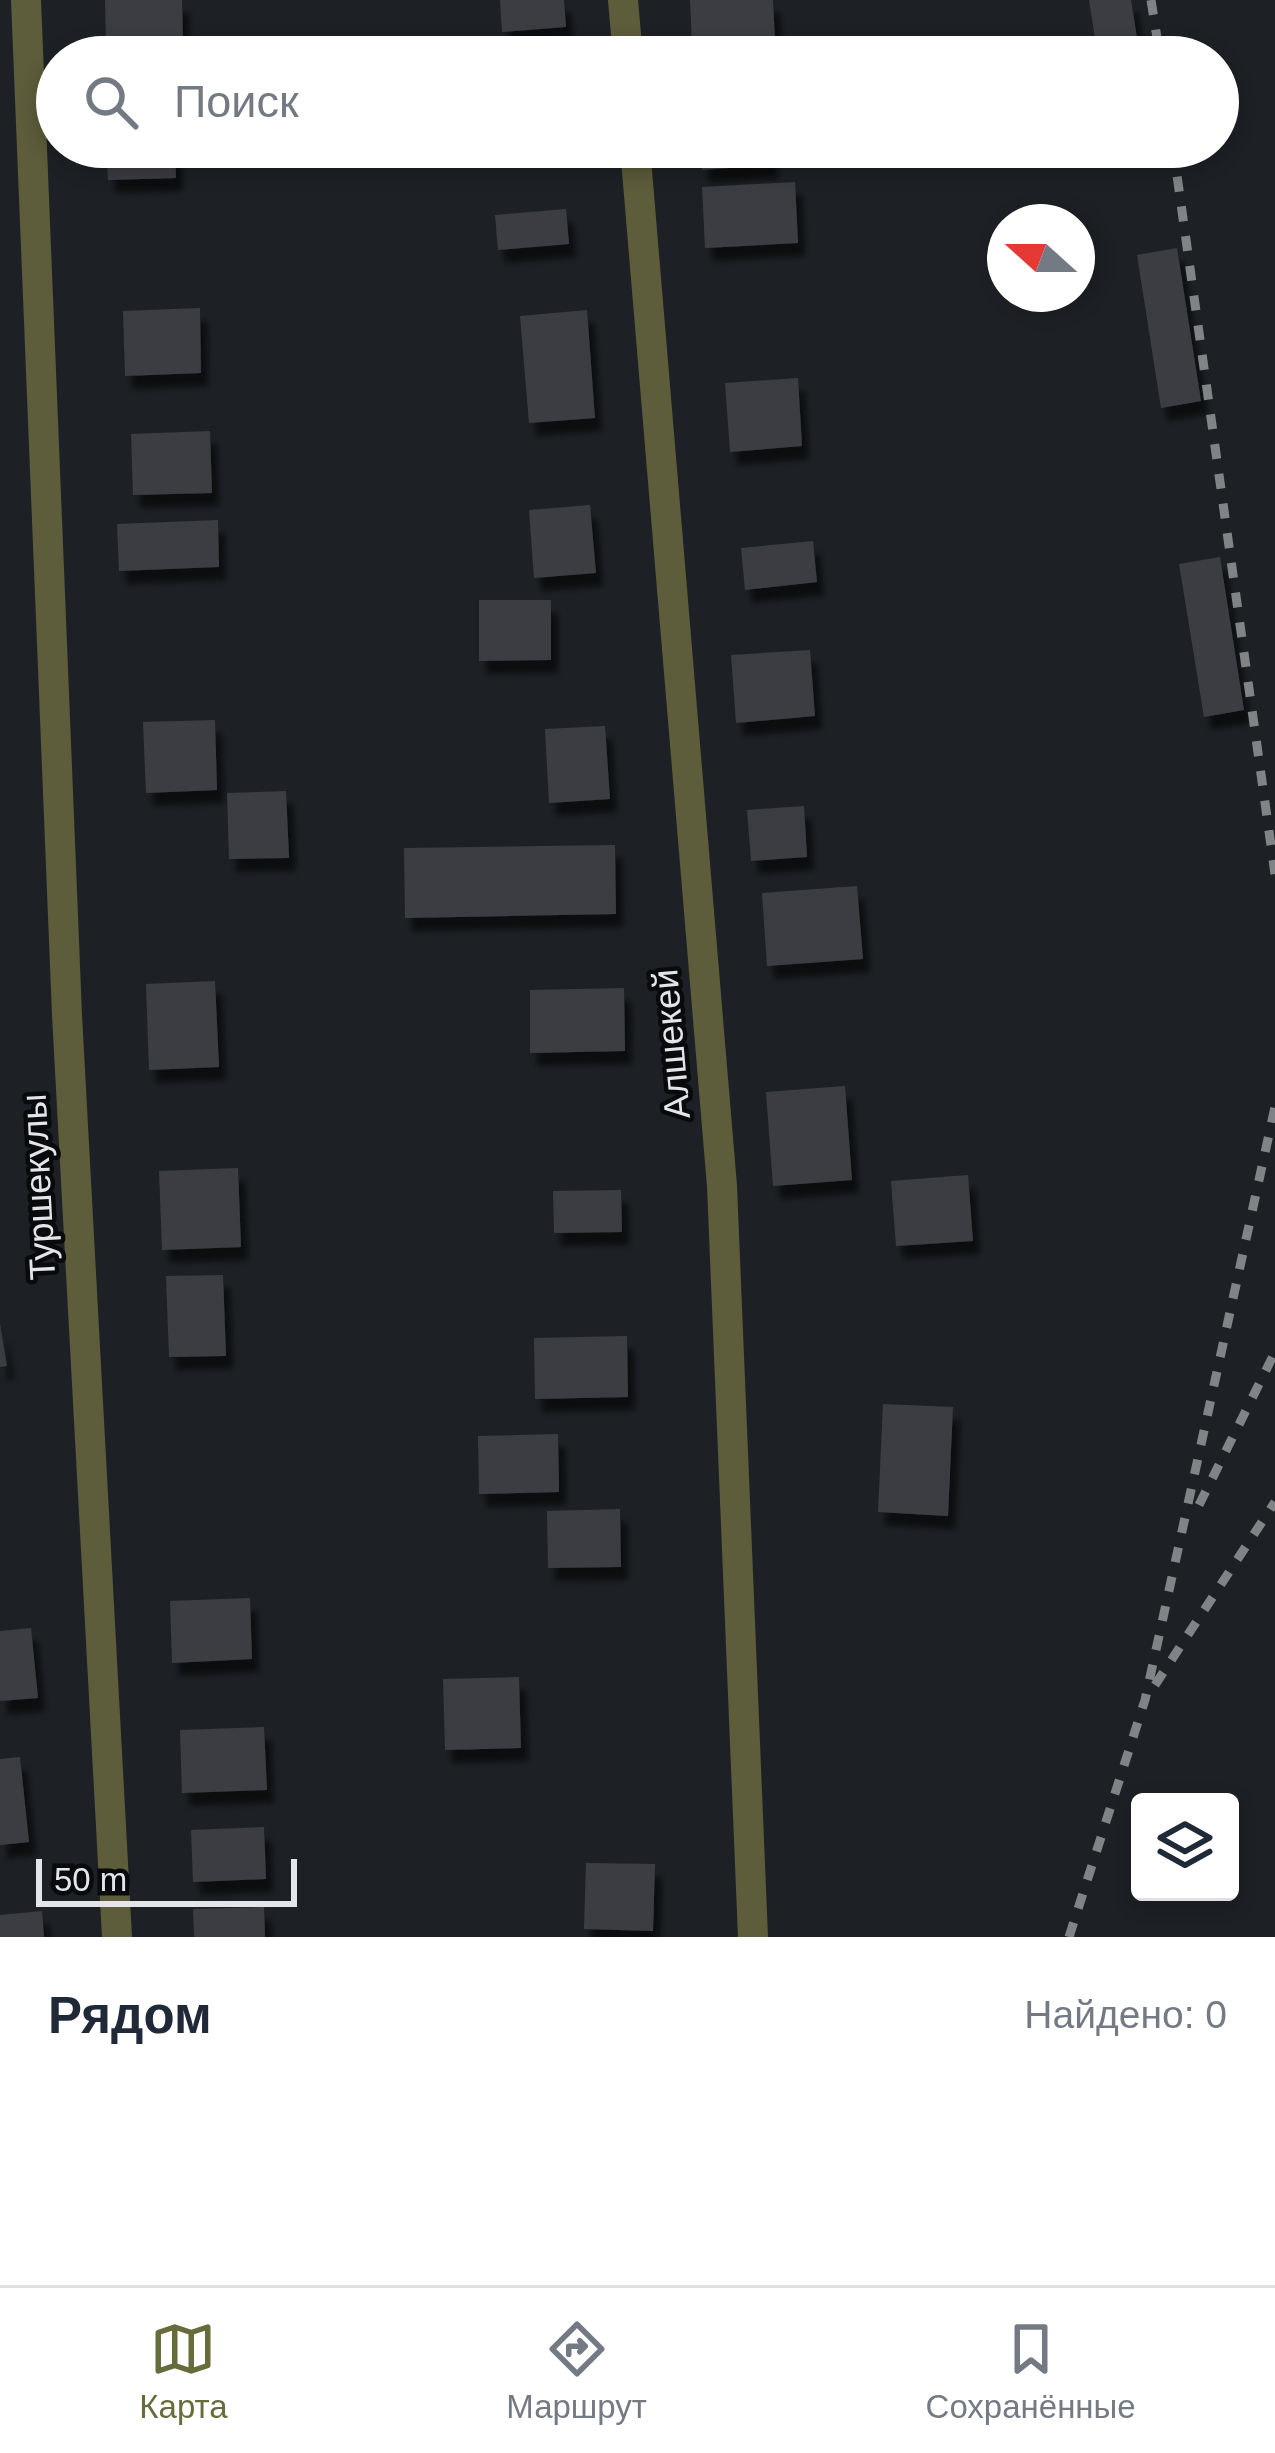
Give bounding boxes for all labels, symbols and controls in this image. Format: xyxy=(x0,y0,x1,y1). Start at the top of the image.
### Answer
search box xyxy=(36,36,1239,168)
icon: search xyxy=(78,69,144,135)
text: Поиск xyxy=(174,76,299,127)
north arrow xyxy=(987,204,1095,312)
street label: Алшекей xyxy=(644,967,698,1121)
street label: Туршекулы xyxy=(13,1093,63,1281)
map controls xyxy=(1131,1793,1239,1901)
button: layers xyxy=(1131,1793,1239,1901)
scale bar xyxy=(36,1853,297,1906)
text: 50 m xyxy=(54,1861,127,1898)
text: Рядом xyxy=(48,1987,212,2044)
text: Найдено: 0 xyxy=(1024,1993,1227,2036)
tab: Карта xyxy=(139,2316,228,2426)
tab: Маршрут xyxy=(506,2316,647,2426)
tab: Сохранённые xyxy=(926,2316,1136,2426)

